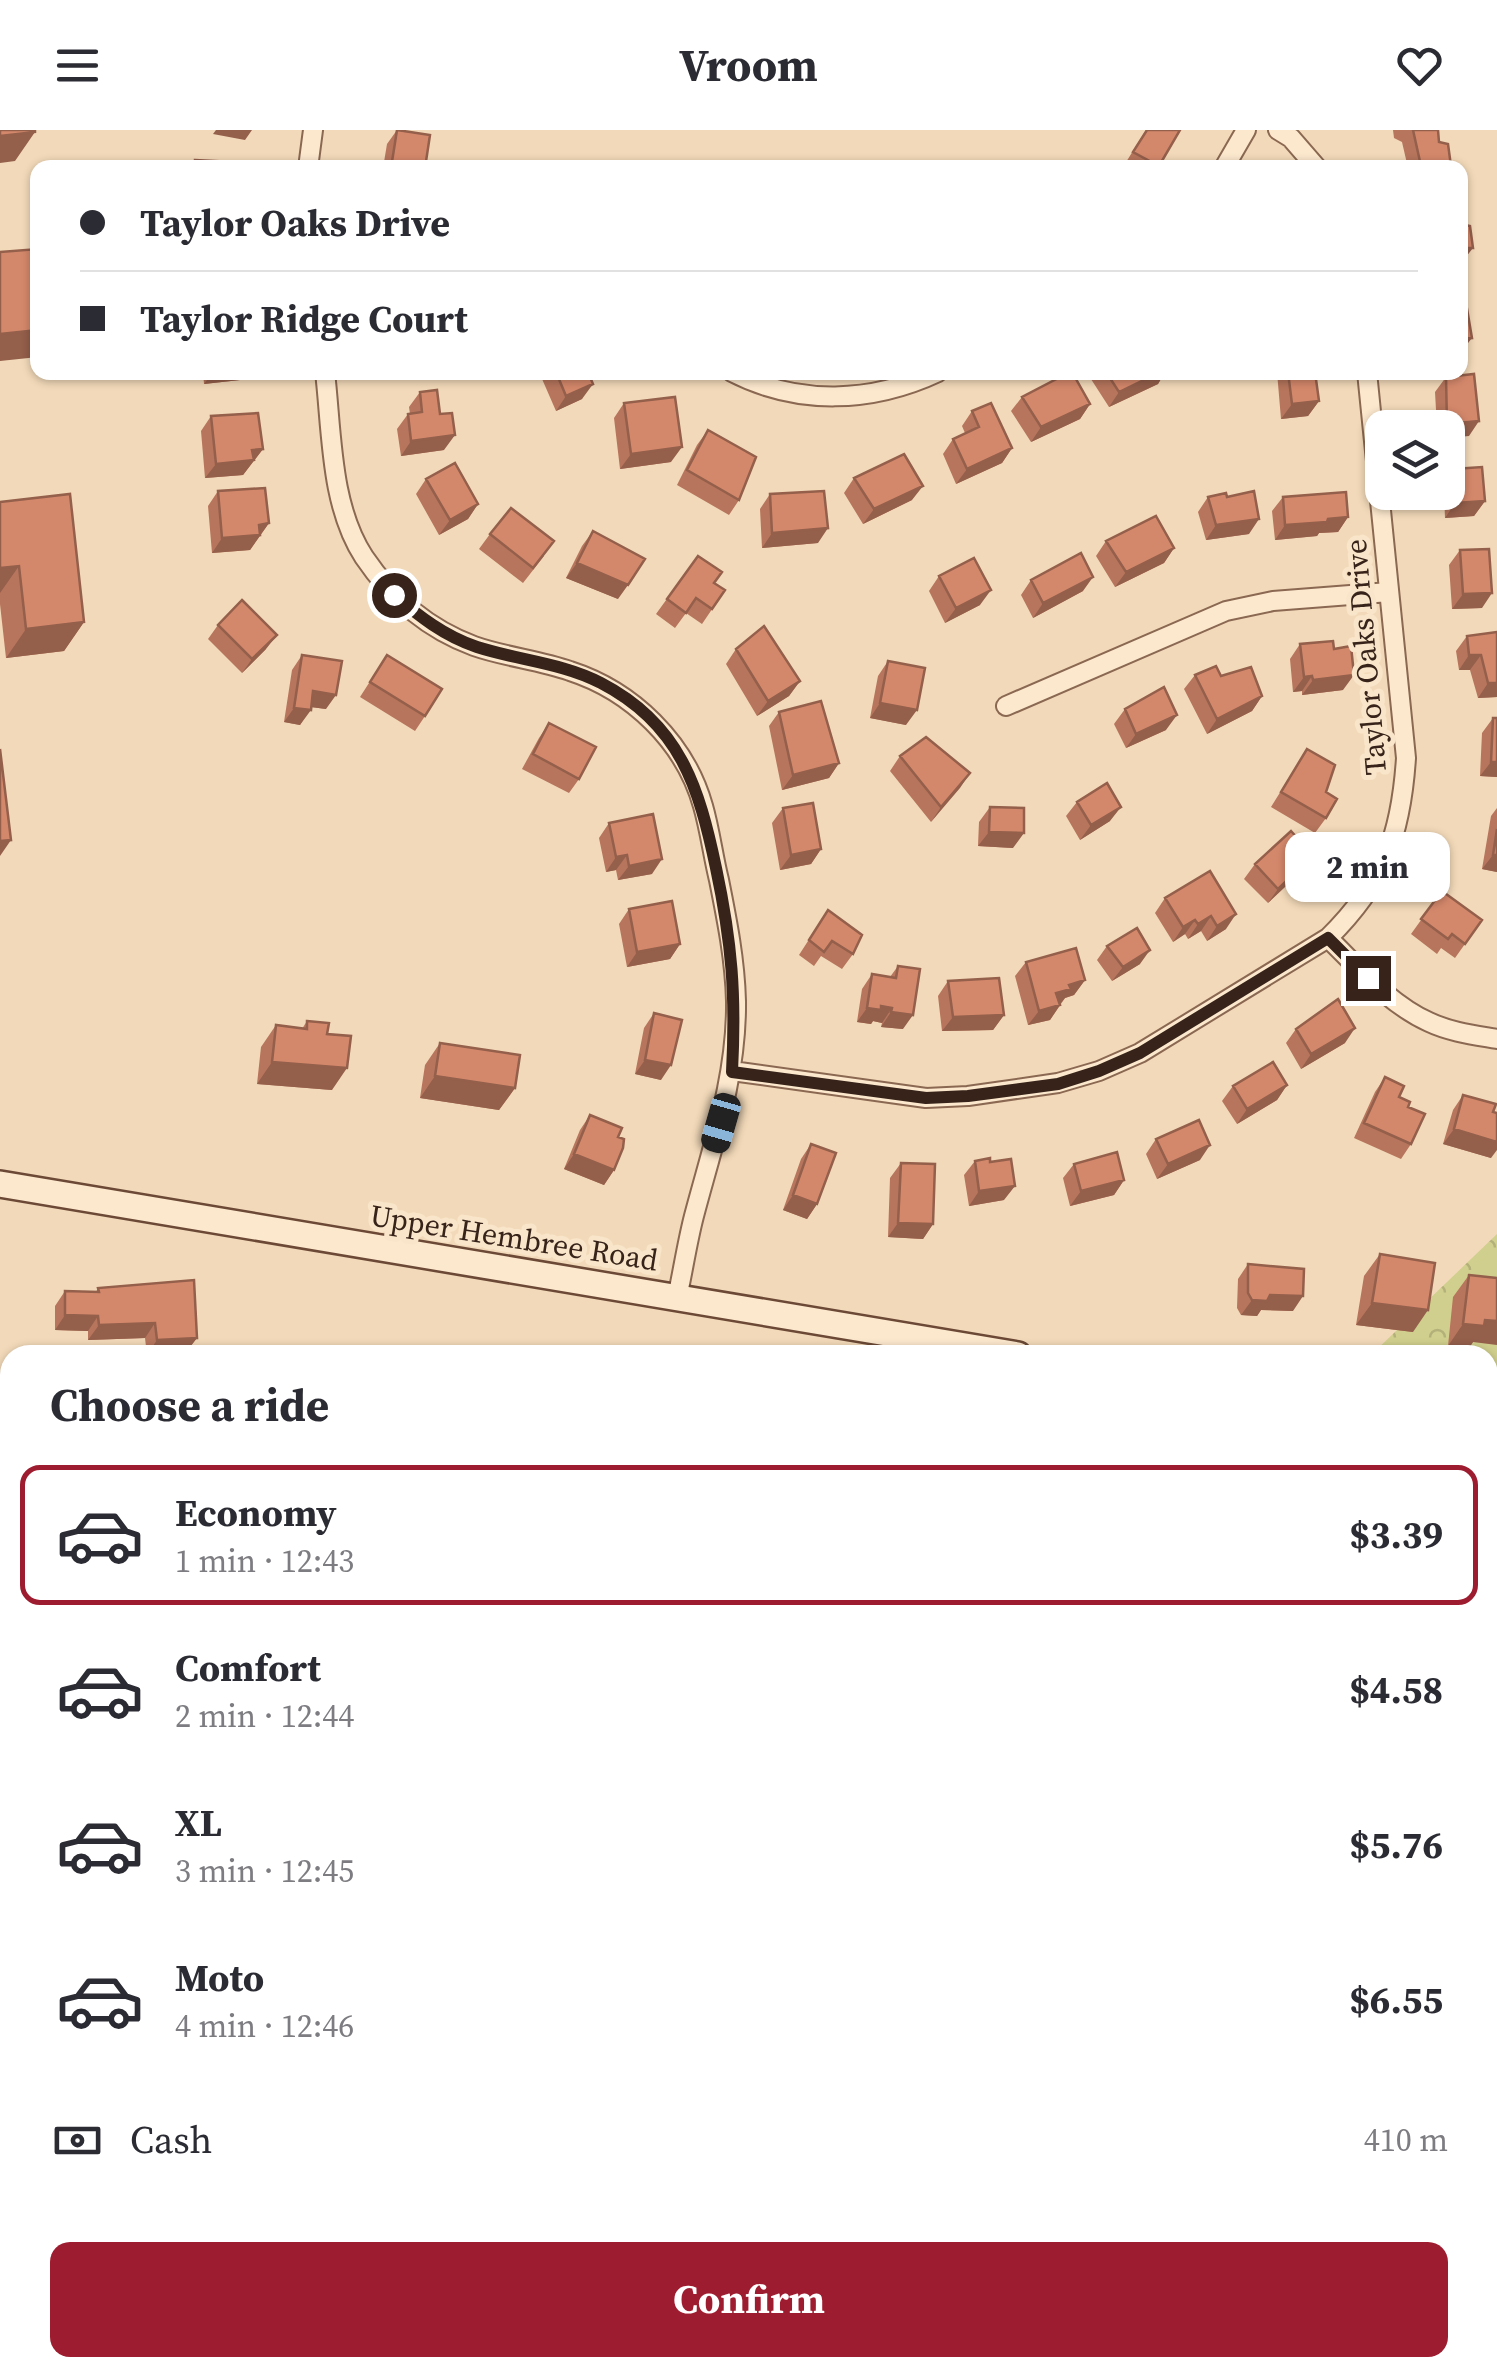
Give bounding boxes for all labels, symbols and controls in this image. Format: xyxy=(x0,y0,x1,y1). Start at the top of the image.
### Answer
text: Vroom xyxy=(679,34,818,96)
icon: menu xyxy=(50,38,105,93)
icon: heart xyxy=(1392,38,1447,93)
text: Taylor Oaks Drive xyxy=(140,197,450,249)
text: Taylor Ridge Court xyxy=(140,293,468,345)
map controls xyxy=(1365,410,1465,510)
button: layers xyxy=(1365,410,1465,510)
street label: Taylor Oaks Drive xyxy=(1335,537,1396,777)
route start xyxy=(372,573,417,618)
callout: 2 min xyxy=(1286,833,1450,903)
text: 2 min xyxy=(1326,845,1409,889)
route end xyxy=(1346,956,1391,1001)
car xyxy=(698,1090,744,1156)
street label: Upper Hembree Road xyxy=(367,1195,661,1281)
text: Choose a ride xyxy=(50,1374,329,1436)
text: Economy xyxy=(175,1487,337,1539)
icon: car xyxy=(55,1490,145,1580)
text: $3.39 xyxy=(1349,1509,1443,1561)
text: 1 min · 12:43 xyxy=(175,1539,354,1583)
text: Comfort xyxy=(175,1642,321,1694)
icon: car xyxy=(55,1645,145,1735)
text: $4.58 xyxy=(1349,1664,1443,1716)
text: 2 min · 12:44 xyxy=(175,1694,354,1738)
text: XL xyxy=(175,1797,222,1849)
icon: car xyxy=(55,1800,145,1890)
text: $5.76 xyxy=(1349,1819,1443,1871)
text: 3 min · 12:45 xyxy=(175,1849,354,1893)
text: Moto xyxy=(175,1952,264,2004)
icon: car xyxy=(55,1955,145,2045)
text: $6.55 xyxy=(1349,1974,1443,2026)
text: 4 min · 12:46 xyxy=(175,2004,354,2048)
icon: cash xyxy=(50,2113,105,2168)
text: Cash xyxy=(130,2114,212,2166)
text: 410 m xyxy=(1364,2118,1448,2162)
button: Confirm xyxy=(50,2242,1448,2357)

